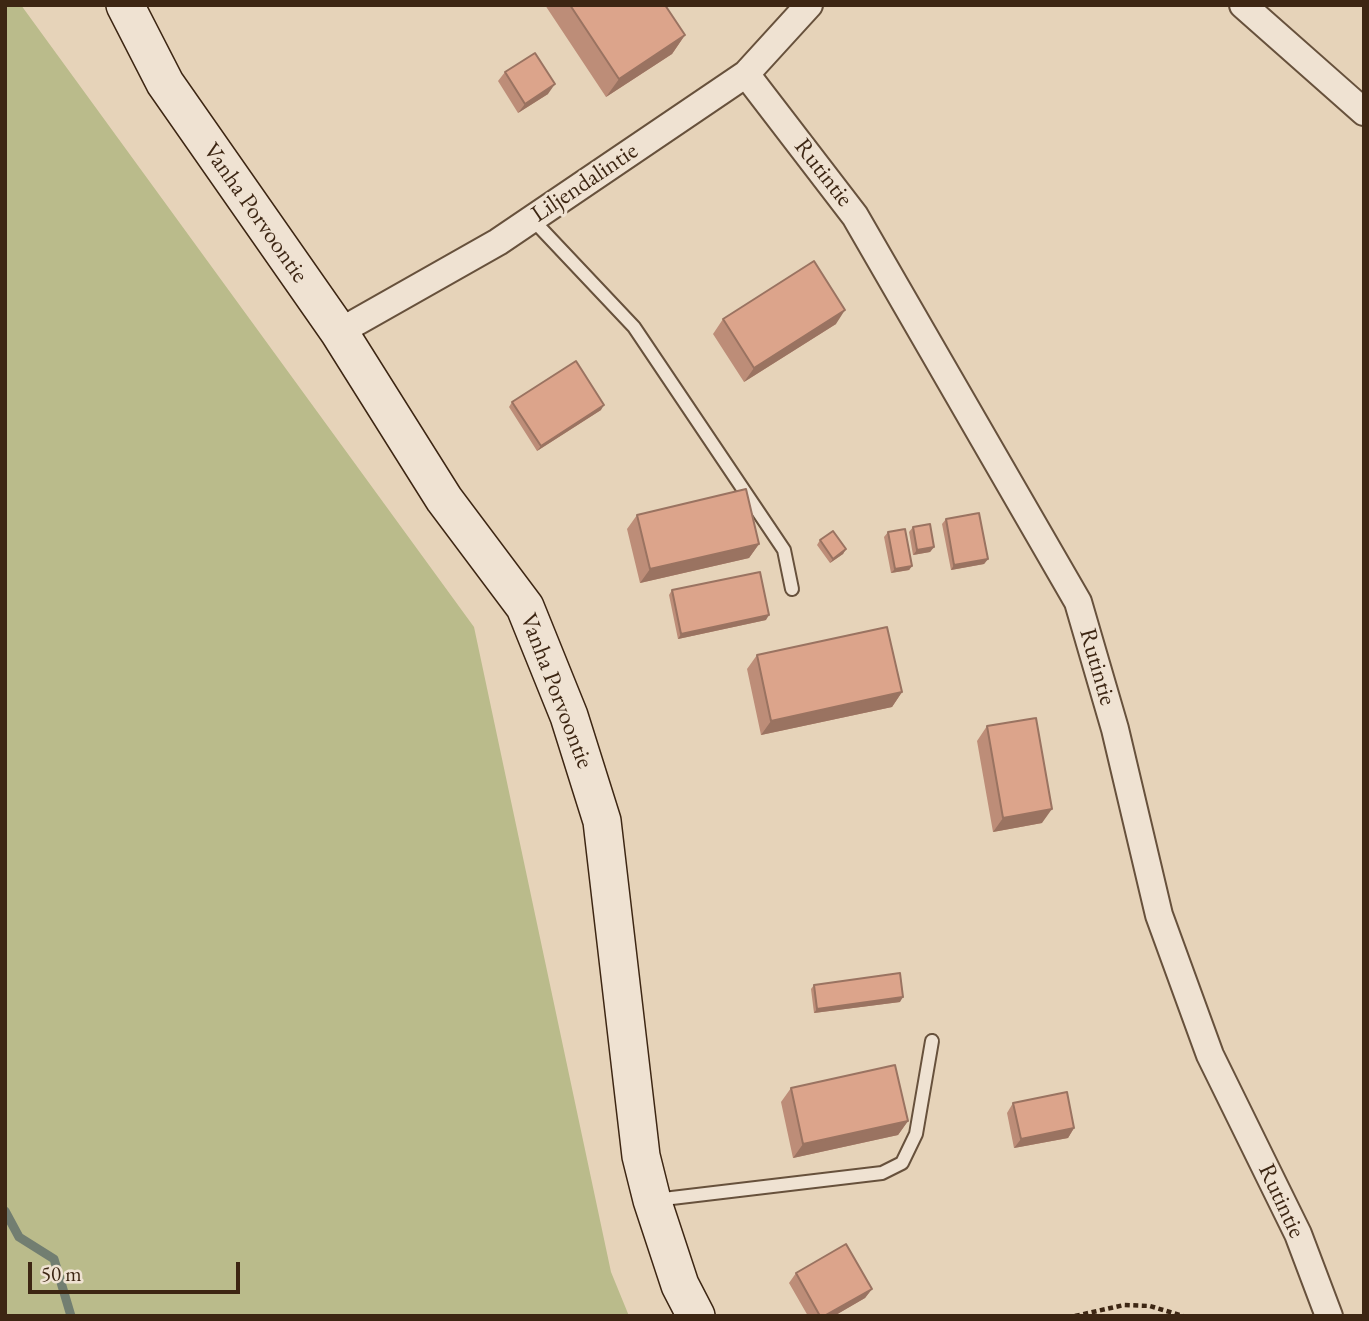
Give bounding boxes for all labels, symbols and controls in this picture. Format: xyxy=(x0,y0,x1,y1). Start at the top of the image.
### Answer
street label: Rutintie xyxy=(787,133,859,213)
street label: Liljendalintie xyxy=(526,137,644,229)
street label: Vanha Porvoontie xyxy=(196,138,314,288)
street label: Vanha Porvoontie xyxy=(513,609,599,773)
street label: Rutintie xyxy=(1072,625,1122,709)
street label: Rutintie xyxy=(1251,1159,1311,1243)
scale bar xyxy=(32,1248,243,1292)
text: 50 m xyxy=(41,1260,82,1287)

